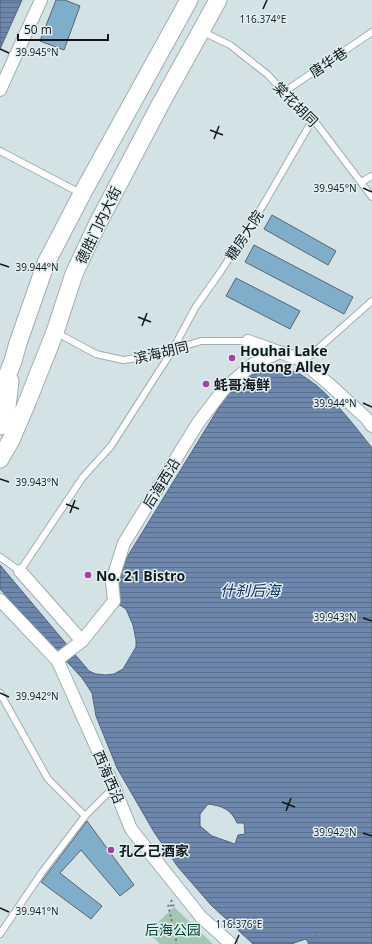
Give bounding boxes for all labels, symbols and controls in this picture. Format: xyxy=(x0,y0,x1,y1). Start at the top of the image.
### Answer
text: 116.374°E xyxy=(240,12,286,26)
scale bar xyxy=(18,16,108,42)
text: 50 m xyxy=(24,21,52,38)
street label: 唐华巷 xyxy=(305,42,351,82)
text: 39.945°N xyxy=(15,45,59,59)
street label: 棠花胡同 xyxy=(269,77,323,131)
text: 39.945°N xyxy=(313,181,357,195)
street label: 德胜门内大街 xyxy=(71,183,125,267)
street label: 糖房大院 xyxy=(221,206,267,264)
text: 39.944°N xyxy=(15,260,59,274)
street label: 滨海胡同 xyxy=(132,336,190,368)
place label: Houhai Lake Hutong Alley xyxy=(240,341,330,376)
marker: Houhai Lake Hutong Alley xyxy=(227,353,237,363)
place label: 蚝哥海鲜 xyxy=(214,375,270,394)
marker: 蚝哥海鲜 xyxy=(201,379,211,389)
text: 39.944°N xyxy=(313,396,357,410)
street label: 后海西沿 xyxy=(138,454,184,512)
text: 39.943°N xyxy=(15,475,59,489)
place label: No. 21 Bistro xyxy=(96,566,185,585)
marker: No. 21 Bistro xyxy=(83,570,93,580)
water label: 什刹后海 xyxy=(220,580,282,600)
text: 39.943°N xyxy=(313,610,357,624)
text: 39.942°N xyxy=(15,689,59,703)
street label: 西海西沿 xyxy=(89,748,129,806)
text: 39.942°N xyxy=(313,825,357,839)
place label: 孔乙己酒家 xyxy=(119,841,189,860)
marker: 孔乙己酒家 xyxy=(106,845,116,855)
text: 39.941°N xyxy=(15,904,59,918)
text: 116.376°E xyxy=(216,917,262,931)
park label: 后海公园 xyxy=(145,920,201,939)

